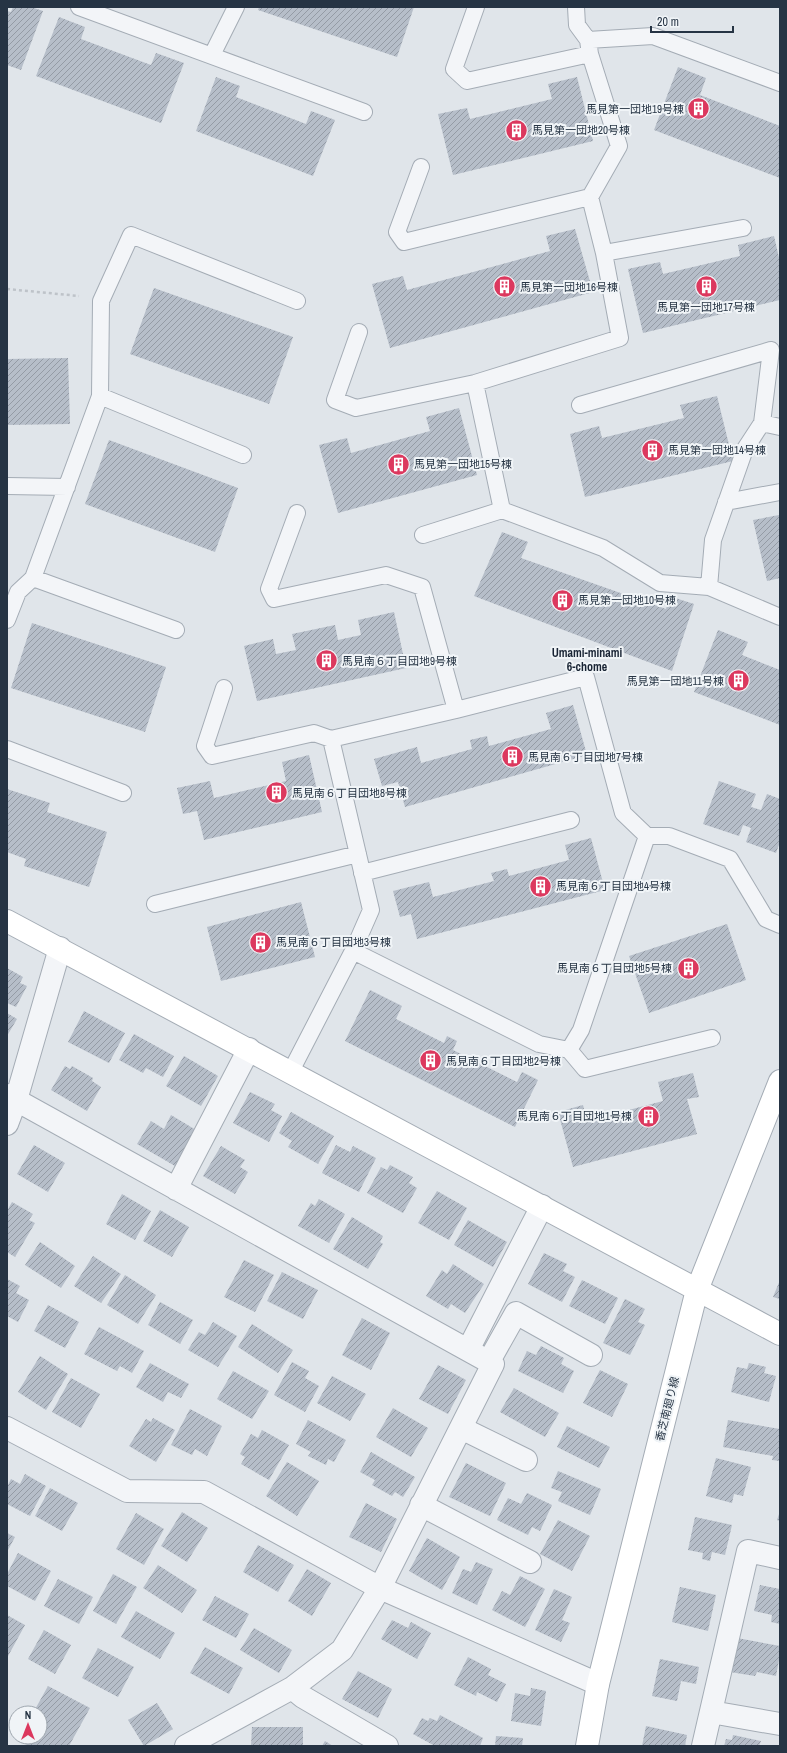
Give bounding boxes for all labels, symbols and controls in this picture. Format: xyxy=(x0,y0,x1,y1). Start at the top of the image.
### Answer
scale bar xyxy=(651,8,733,34)
text: 20 m xyxy=(657,14,679,30)
building icon: 馬見第一団地19号棟 xyxy=(686,96,712,122)
place label: 馬見第一団地19号棟 xyxy=(586,102,684,116)
building icon: 馬見第一団地20号棟 xyxy=(503,117,529,143)
place label: 馬見第一団地20号棟 xyxy=(532,123,630,137)
building icon: 馬見第一団地16号棟 xyxy=(492,274,518,300)
building icon: 馬見第一団地17号棟 xyxy=(693,274,719,300)
place label: 馬見第一団地16号棟 xyxy=(520,280,618,294)
place label: 馬見第一団地17号棟 xyxy=(657,300,755,314)
building icon: 馬見第一団地14号棟 xyxy=(639,437,665,463)
place label: 馬見第一団地14号棟 xyxy=(668,443,766,457)
building icon: 馬見第一団地15号棟 xyxy=(386,451,412,477)
place label: 馬見第一団地15号棟 xyxy=(414,457,512,471)
building icon: 馬見第一団地10号棟 xyxy=(549,587,575,613)
place label: 馬見第一団地10号棟 xyxy=(578,593,676,607)
district label: Umami-minami 6-chome xyxy=(552,645,623,675)
building icon: 馬見南６丁目団地9号棟 xyxy=(313,648,339,674)
place label: 馬見南６丁目団地9号棟 xyxy=(342,654,457,668)
building icon: 馬見第一団地11号棟 xyxy=(726,668,752,694)
place label: 馬見第一団地11号棟 xyxy=(627,674,724,688)
building icon: 馬見南６丁目団地7号棟 xyxy=(500,744,526,770)
place label: 馬見南６丁目団地7号棟 xyxy=(528,750,643,764)
building icon: 馬見南６丁目団地8号棟 xyxy=(263,780,289,806)
place label: 馬見南６丁目団地8号棟 xyxy=(292,786,407,800)
building icon: 馬見南６丁目団地4号棟 xyxy=(527,873,553,899)
place label: 馬見南６丁目団地4号棟 xyxy=(556,879,671,893)
building icon: 馬見南６丁目団地3号棟 xyxy=(248,929,274,955)
place label: 馬見南６丁目団地3号棟 xyxy=(276,935,391,949)
building icon: 馬見南６丁目団地5号棟 xyxy=(675,955,701,981)
place label: 馬見南６丁目団地5号棟 xyxy=(557,961,672,975)
building icon: 馬見南６丁目団地2号棟 xyxy=(417,1048,443,1074)
place label: 馬見南６丁目団地2号棟 xyxy=(446,1054,561,1068)
building icon: 馬見南６丁目団地1号棟 xyxy=(635,1103,661,1129)
place label: 馬見南６丁目団地1号棟 xyxy=(517,1109,632,1123)
street label: 香芝南廻り線 xyxy=(652,1375,682,1443)
north arrow xyxy=(8,1705,48,1745)
text: N xyxy=(25,1708,31,1722)

